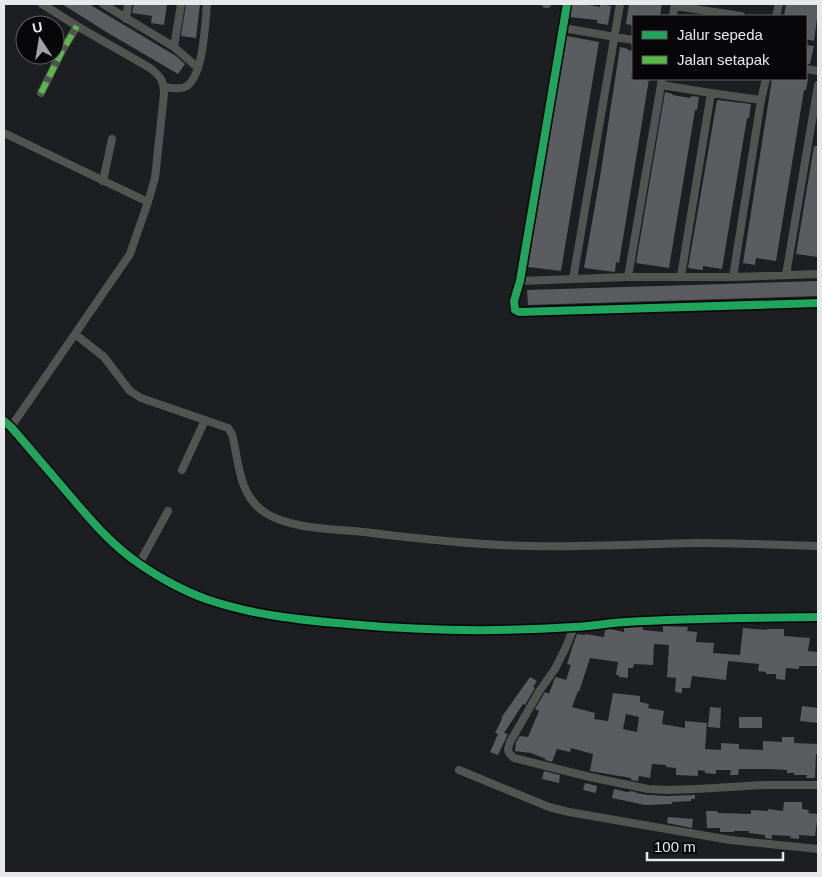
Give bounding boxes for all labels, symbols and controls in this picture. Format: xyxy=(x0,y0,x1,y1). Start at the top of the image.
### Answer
north arrow xyxy=(15,15,65,65)
legend xyxy=(632,15,807,80)
text: U xyxy=(31,18,44,36)
text: Jalur sepeda xyxy=(677,26,764,43)
text: Jalan setapak xyxy=(677,51,770,68)
scale bar xyxy=(647,830,783,862)
text: 100 m xyxy=(654,838,696,855)

